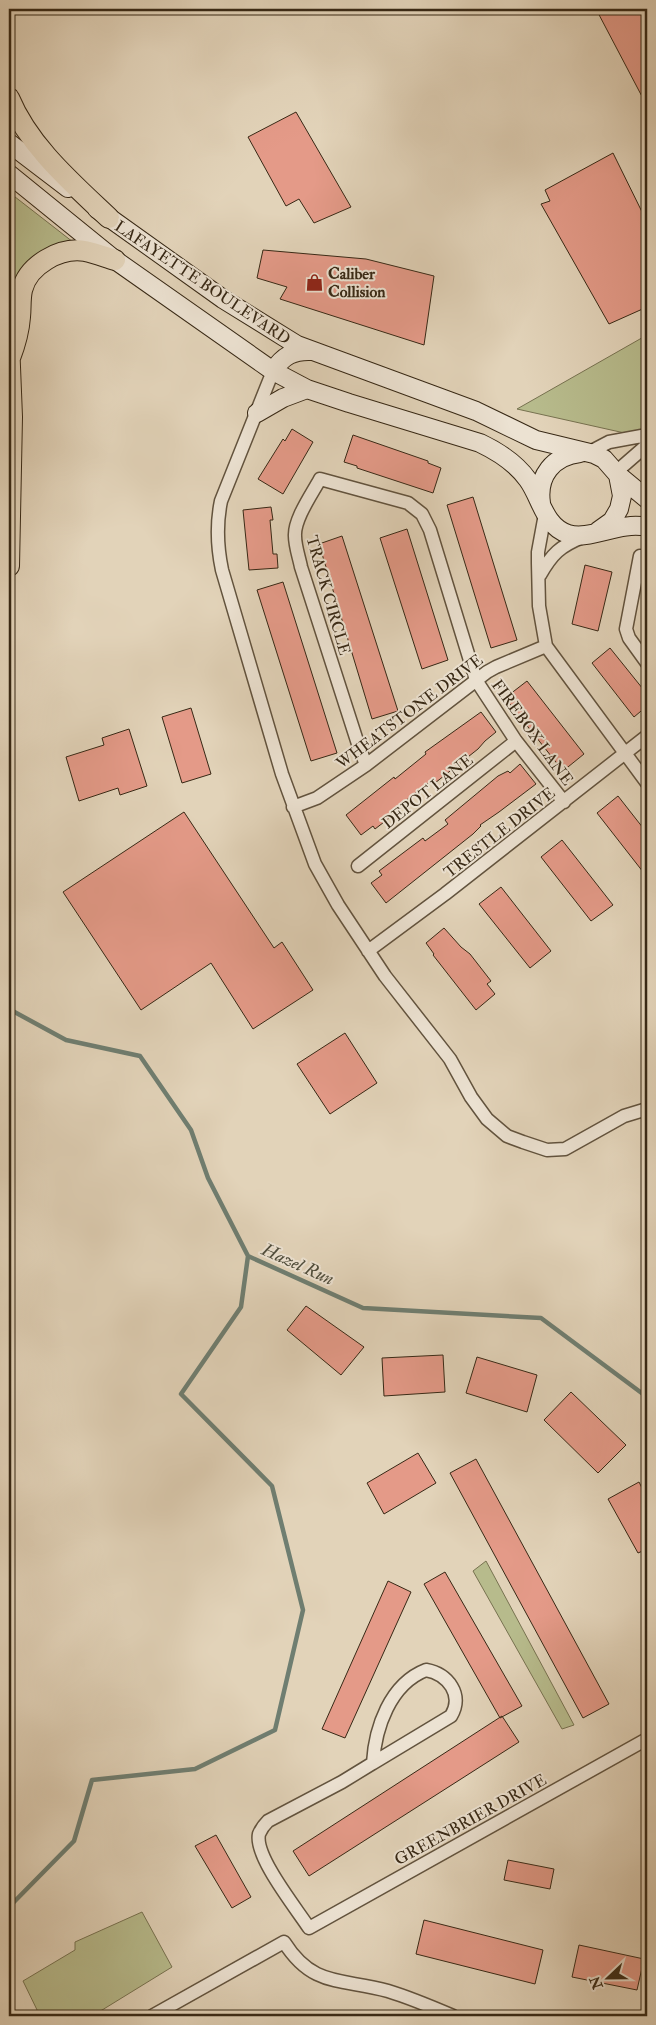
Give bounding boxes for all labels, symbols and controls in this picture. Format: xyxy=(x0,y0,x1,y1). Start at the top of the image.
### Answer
street label: LAFAYETTE BOULEVARD xyxy=(111,216,294,349)
place label: Caliber Collision xyxy=(328,264,386,302)
shop icon: Caliber Collision xyxy=(304,272,324,292)
street label: TRACK CIRCLE xyxy=(301,533,355,658)
street label: WHEATSTONE DRIVE xyxy=(331,650,487,774)
street label: FIREBOX LANE xyxy=(487,676,577,790)
street label: DEPOT LANE xyxy=(378,750,477,834)
street label: TRESTLE DRIVE xyxy=(440,783,559,882)
water label: Hazel Run xyxy=(257,1238,338,1291)
street label: GREENBRIER DRIVE xyxy=(391,1770,550,1870)
north arrow xyxy=(584,1952,634,2002)
text: N xyxy=(586,1973,607,1993)

